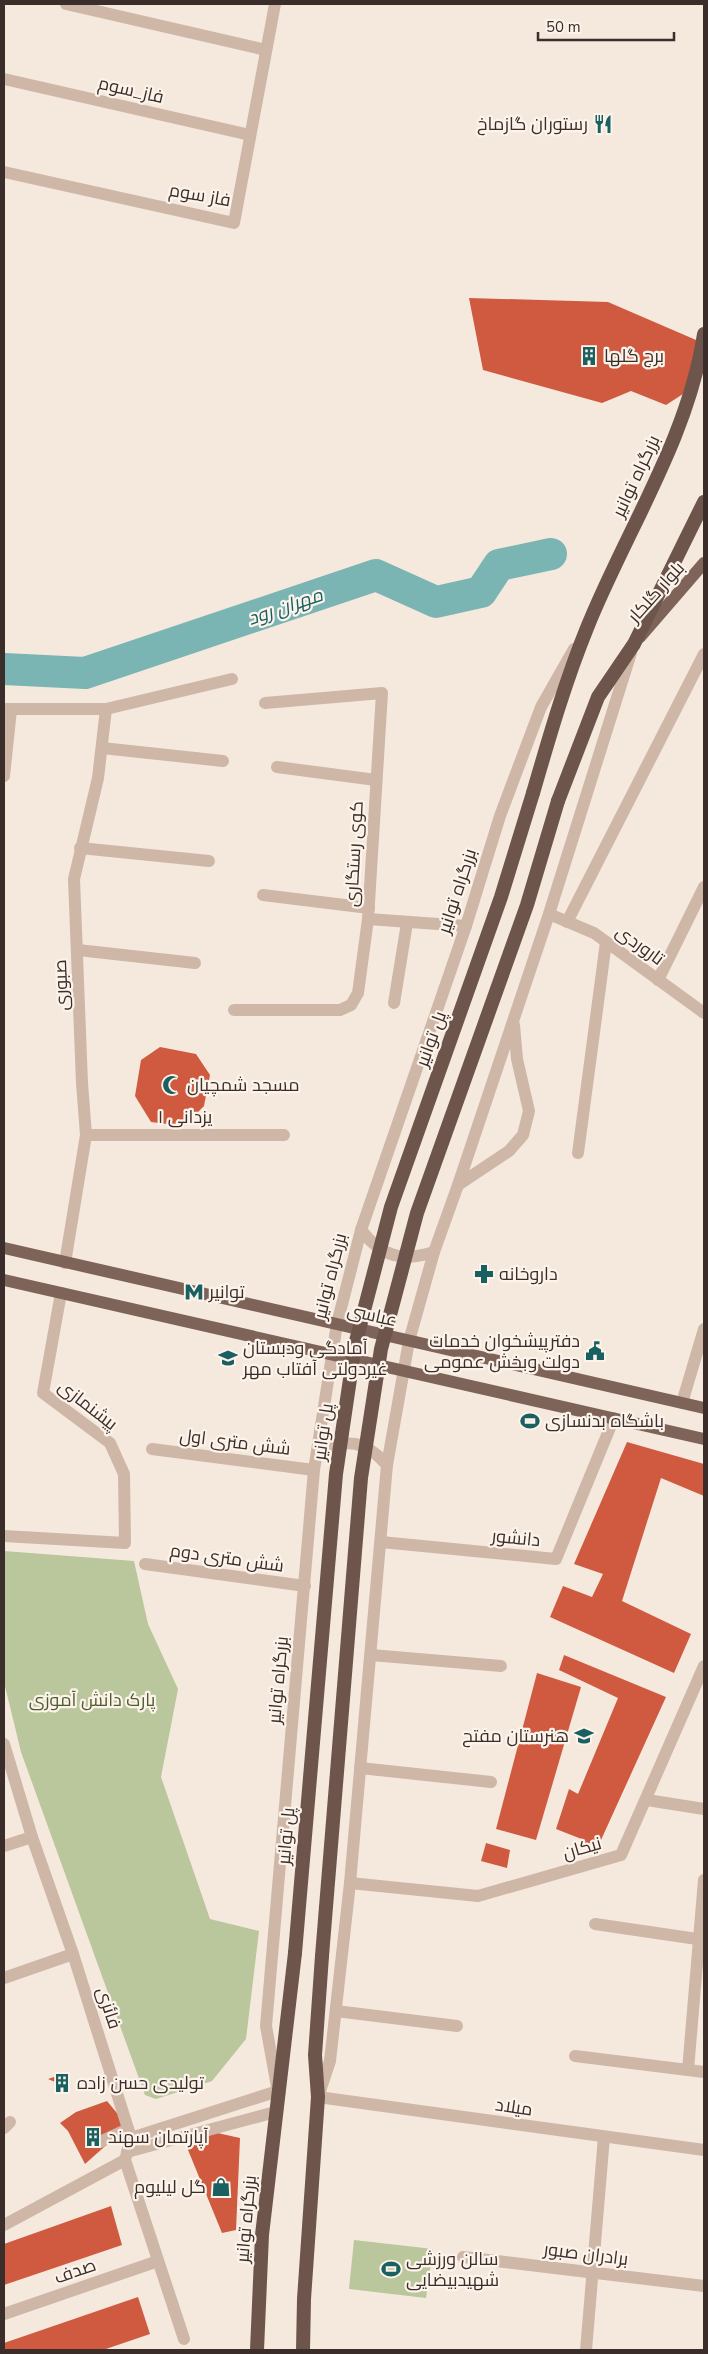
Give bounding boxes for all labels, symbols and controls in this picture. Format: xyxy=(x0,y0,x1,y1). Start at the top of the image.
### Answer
scale bar xyxy=(538,10,674,42)
text: 50 m xyxy=(546,17,581,37)
street label: فاز_سوم xyxy=(96,71,166,109)
place label: رستوران گازماخ xyxy=(477,112,588,136)
restaurant icon: رستوران گازماخ xyxy=(592,113,614,135)
street label: فاز سوم xyxy=(167,178,233,212)
place label: برج گلها xyxy=(604,344,664,368)
building icon: برج گلها xyxy=(578,345,600,367)
street label: بزرگراه توانیر xyxy=(606,431,665,522)
street label: بلوار گلکار xyxy=(621,556,690,628)
water label: مهران رود xyxy=(244,582,327,632)
street label: کوی رستگاری xyxy=(339,800,369,908)
street label: بزرگراه توانیر xyxy=(432,845,482,938)
street label: تاروردی xyxy=(611,919,669,971)
street label: صبوری xyxy=(48,959,74,1011)
street label: پل توانیر xyxy=(410,1008,452,1071)
place label: مسجد شمچیان xyxy=(187,1073,300,1097)
mosque icon: مسجد شمچیان xyxy=(161,1074,183,1096)
street label: یزدانی ۱ xyxy=(158,1105,213,1129)
street label: بزرگراه توانیر xyxy=(307,1230,352,1323)
place label: داروخانه xyxy=(499,1262,558,1286)
pharmacy icon: داروخانه xyxy=(473,1263,495,1285)
place label: توانیر xyxy=(208,1280,245,1304)
metro station icon: توانیر xyxy=(183,1281,205,1303)
street label: عباسى xyxy=(345,1298,399,1332)
place label: دفترپیشخوان خدمات دولت وبخش عمومی xyxy=(424,1329,580,1374)
place label: آمادگی ودبستان غیردولتی آفتاب مهر xyxy=(242,1336,388,1381)
public building icon: دفترپیشخوان خدمات دولت وبخش عمومی xyxy=(584,1340,606,1362)
school or university icon: آمادگی ودبستان غیردولتی آفتاب مهر xyxy=(217,1347,239,1369)
street label: پیشنمازی xyxy=(53,1374,123,1436)
street label: پل توانیر xyxy=(307,1402,339,1463)
place label: باشگاه بدنسازی xyxy=(545,1409,664,1433)
sports icon: باشگاه بدنسازی xyxy=(519,1410,541,1432)
street label: شش متری اول xyxy=(178,1423,292,1461)
street label: دانشور xyxy=(489,1523,542,1552)
street label: شش متری دوم xyxy=(169,1538,285,1578)
street label: بزرگراه توانیر xyxy=(262,1635,294,1726)
park label: پارک دانش آموزی xyxy=(29,1688,156,1712)
place label: هنرستان مفتح xyxy=(462,1724,569,1748)
school or university icon: هنرستان مفتح xyxy=(573,1725,595,1747)
street label: پل توانیر xyxy=(271,1806,300,1867)
street label: نیکان xyxy=(560,1831,604,1865)
street label: فائزی xyxy=(91,1984,127,2032)
place label: تولیدی حسن زاده xyxy=(77,2071,204,2095)
building icon: تولیدی حسن زاده xyxy=(51,2072,73,2094)
street label: میلاد xyxy=(494,2092,534,2122)
place label: آپارتمان سهند xyxy=(108,2125,208,2149)
building icon: آپارتمان سهند xyxy=(82,2126,104,2148)
street label: بزرگراه توانیر xyxy=(230,2174,262,2265)
place label: گل لیلیوم xyxy=(134,2175,206,2199)
shop icon: گل لیلیوم xyxy=(210,2176,232,2198)
street label: برادران صبور xyxy=(541,2237,630,2271)
place label: سالن ورزشی شهیدبیضایی xyxy=(406,2247,499,2292)
street label: صدف xyxy=(51,2253,99,2289)
sports icon: سالن ورزشی شهیدبیضایی xyxy=(380,2258,402,2280)

